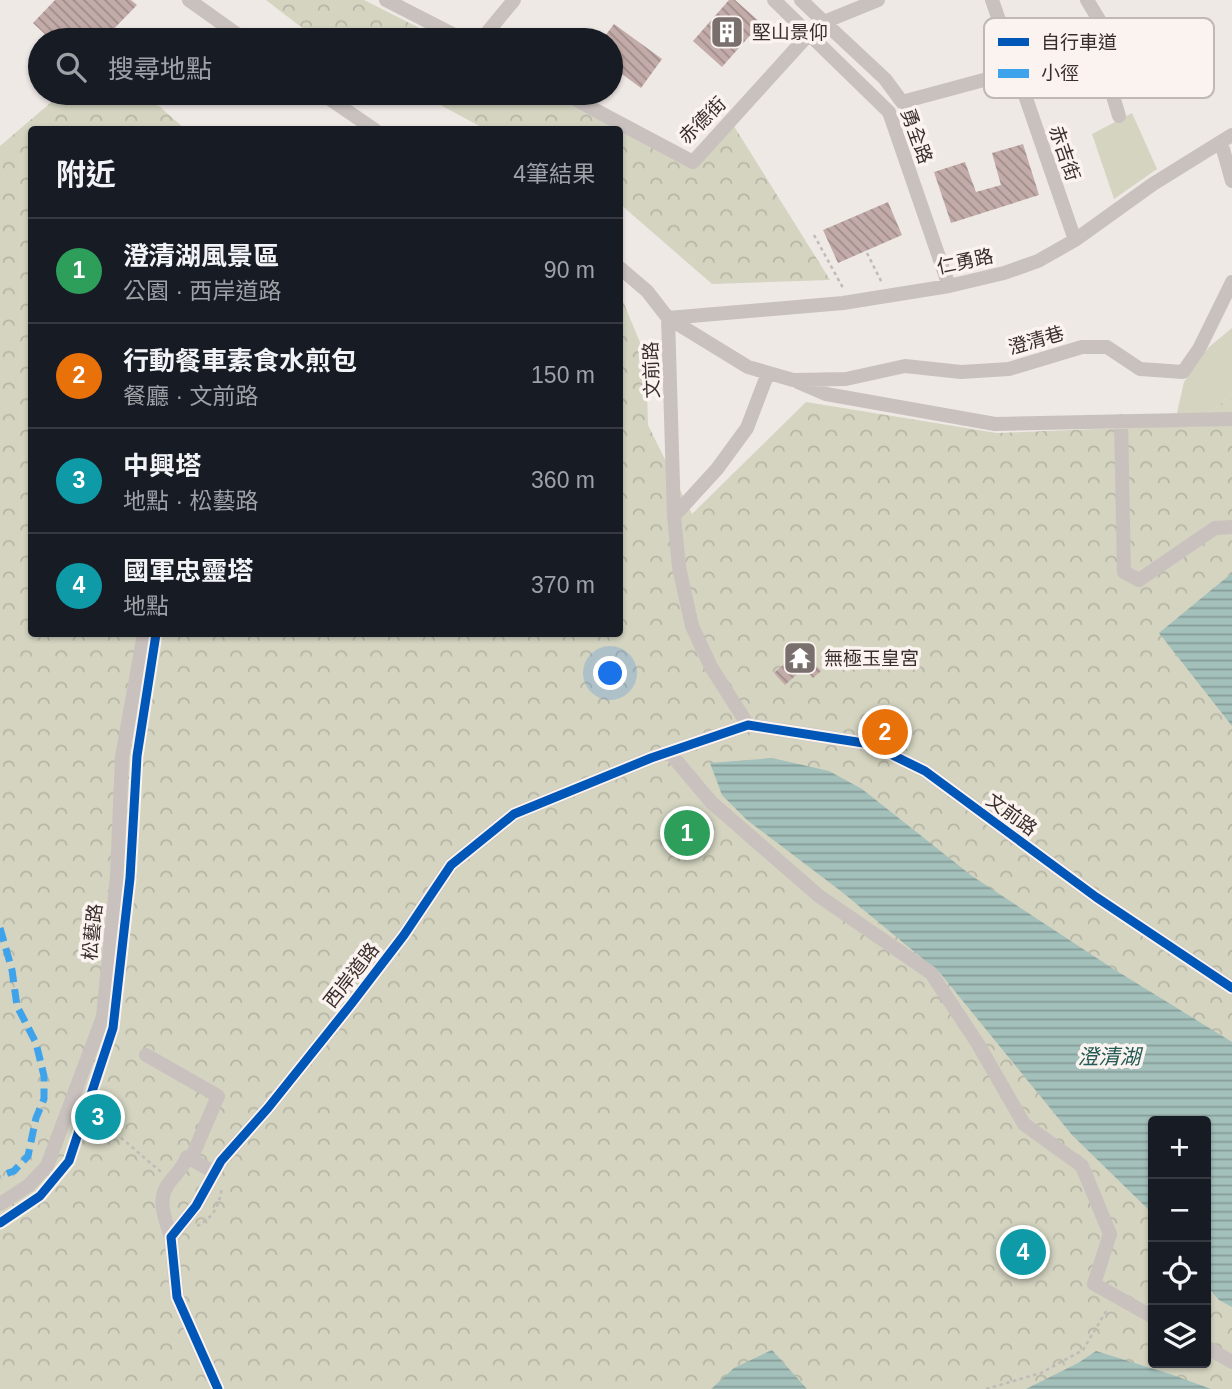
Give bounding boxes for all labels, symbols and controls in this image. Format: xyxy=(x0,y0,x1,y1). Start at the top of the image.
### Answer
building icon: 堅山景仰 xyxy=(708,13,746,51)
legend xyxy=(984,18,1214,98)
place label: 堅山景仰 xyxy=(752,22,828,43)
search box xyxy=(28,28,623,105)
text: 自行車道 xyxy=(1041,32,1117,53)
icon: search xyxy=(52,48,90,86)
text: 搜尋地點 xyxy=(108,54,212,84)
text: 小徑 xyxy=(1041,63,1079,84)
street label: 赤德街 xyxy=(675,93,730,148)
street label: 勇全路 xyxy=(897,106,936,167)
street label: 赤吉街 xyxy=(1045,123,1084,184)
text: 附近 xyxy=(56,158,116,191)
text: 4筆結果 xyxy=(513,161,595,187)
text: 澄清湖風景區 xyxy=(123,241,279,271)
street label: 仁勇路 xyxy=(935,245,995,278)
text: 1 xyxy=(73,257,85,283)
text: 90 m xyxy=(544,257,595,283)
text: 公園 · 西岸道路 xyxy=(123,278,281,304)
street label: 澄清巷 xyxy=(1006,323,1066,358)
street label: 文前路 xyxy=(640,341,663,399)
text: 行動餐車素食水煎包 xyxy=(123,346,357,376)
text: 2 xyxy=(73,362,85,388)
text: 150 m xyxy=(531,362,595,388)
text: 餐廳 · 文前路 xyxy=(123,383,258,409)
text: 中興塔 xyxy=(123,451,201,481)
text: 3 xyxy=(73,467,85,493)
text: 360 m xyxy=(531,467,595,493)
text: 地點 · 松藝路 xyxy=(123,488,258,514)
text: 國軍忠靈塔 xyxy=(123,556,253,586)
text: 4 xyxy=(73,572,85,598)
text: 370 m xyxy=(531,572,595,598)
text: 地點 xyxy=(123,593,169,619)
temple icon: 無極玉皇宮 xyxy=(781,639,819,677)
place label: 無極玉皇宮 xyxy=(824,648,919,669)
your location xyxy=(593,656,627,690)
pin: 2 xyxy=(862,706,908,758)
street label: 文前路 xyxy=(982,789,1041,840)
pin: 1 xyxy=(664,807,710,859)
street label: 松藝路 xyxy=(79,903,106,962)
street label: 西岸道路 xyxy=(320,939,383,1012)
water label: 澄清湖 xyxy=(1078,1045,1143,1068)
pin: 3 xyxy=(75,1091,121,1143)
map controls xyxy=(1148,1116,1211,1368)
button: + xyxy=(1148,1116,1211,1179)
button: − xyxy=(1148,1179,1211,1242)
pin: 4 xyxy=(1000,1226,1046,1278)
button: locate xyxy=(1148,1242,1211,1305)
button: layers xyxy=(1148,1305,1211,1368)

